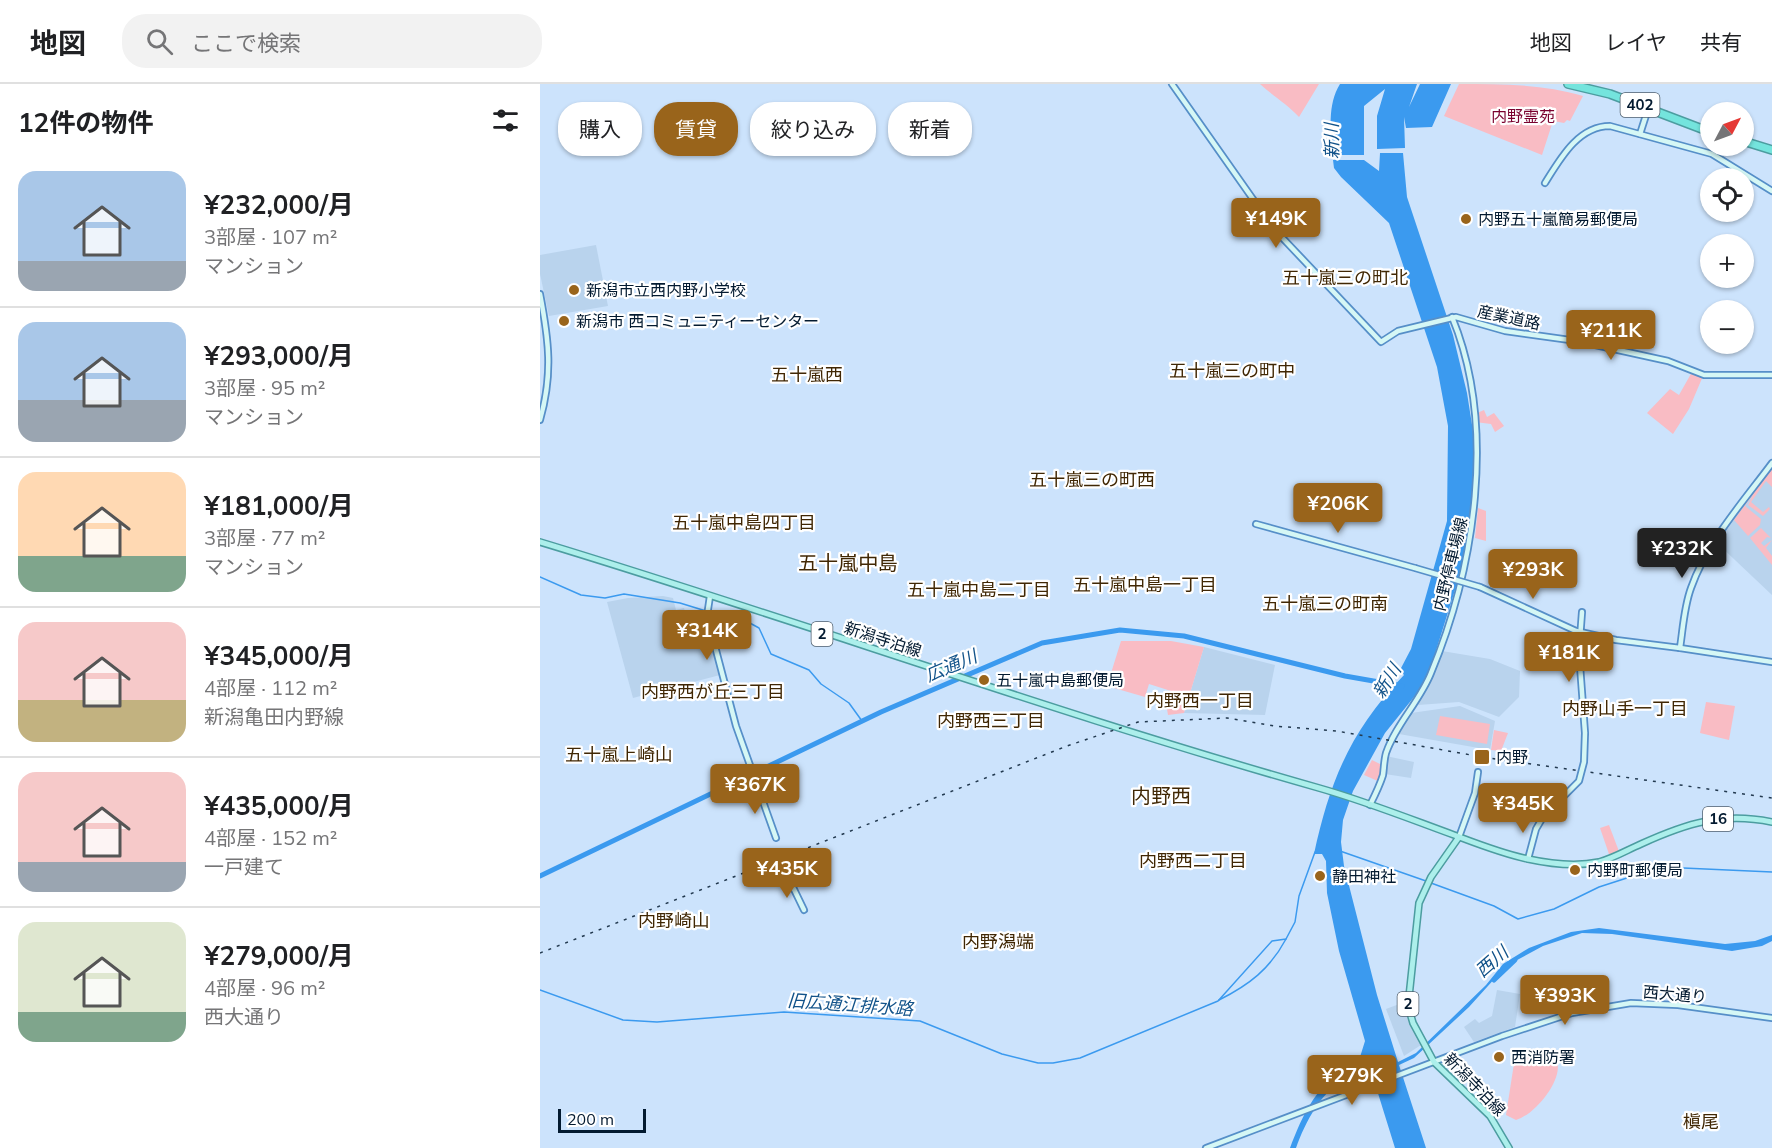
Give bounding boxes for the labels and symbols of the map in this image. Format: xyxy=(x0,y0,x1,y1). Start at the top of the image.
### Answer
road number: 402 xyxy=(1620,93,1660,117)
north arrow xyxy=(1700,102,1754,156)
park label: 内野霊苑 xyxy=(1491,106,1555,126)
water label: 新川 xyxy=(1320,121,1343,159)
pin: ¥149K xyxy=(1234,198,1318,249)
place label: 内野五十嵐簡易郵便局 xyxy=(1478,209,1638,229)
marker: 内野五十嵐簡易郵便局 xyxy=(1459,212,1473,226)
district label: 五十嵐三の町北 xyxy=(1282,266,1408,289)
place label: 新潟市立西内野小学校 xyxy=(586,280,746,300)
marker: 新潟市立西内野小学校 xyxy=(567,283,581,297)
street label: 産業道路 xyxy=(1476,301,1542,333)
pin: ¥211K xyxy=(1569,310,1653,361)
place label: 新潟市 西コミュニティーセンター xyxy=(576,311,819,331)
marker: 新潟市 西コミュニティーセンター xyxy=(557,314,571,328)
district label: 五十嵐三の町中 xyxy=(1169,359,1295,382)
district label: 五十嵐西 xyxy=(771,363,843,386)
district label: 五十嵐三の町西 xyxy=(1029,468,1155,491)
pin: ¥206K xyxy=(1296,483,1380,534)
district label: 五十嵐中島四丁目 xyxy=(672,511,816,534)
street label: 内野停車場線 xyxy=(1429,515,1471,613)
pin: ¥232K xyxy=(1640,528,1724,579)
pin: ¥293K xyxy=(1491,549,1575,600)
district label: 五十嵐中島 xyxy=(798,550,898,575)
district label: 五十嵐中島一丁目 xyxy=(1073,573,1217,596)
district label: 五十嵐中島二丁目 xyxy=(907,578,1051,601)
district label: 五十嵐三の町南 xyxy=(1262,592,1388,615)
pin: ¥314K xyxy=(665,610,749,661)
street label: 新潟寺泊線 xyxy=(842,617,924,661)
road number: 2 xyxy=(812,622,832,646)
pin: ¥181K xyxy=(1527,632,1611,683)
water label: 広通川 xyxy=(921,644,982,687)
water label: 新川 xyxy=(1367,658,1407,702)
place label: 五十嵐中島郵便局 xyxy=(996,670,1124,690)
marker: 五十嵐中島郵便局 xyxy=(977,673,991,687)
district label: 内野西が丘三丁目 xyxy=(641,680,785,703)
district label: 内野西一丁目 xyxy=(1146,689,1254,712)
district label: 内野山手一丁目 xyxy=(1562,697,1688,720)
district label: 内野西三丁目 xyxy=(937,709,1045,732)
district label: 五十嵐上崎山 xyxy=(565,743,673,766)
place label: 内野 xyxy=(1496,747,1528,767)
marker: 内野 xyxy=(1473,748,1491,766)
pin: ¥367K xyxy=(713,764,797,815)
district label: 内野西 xyxy=(1131,783,1191,808)
pin: ¥345K xyxy=(1481,783,1565,834)
road number: 16 xyxy=(1703,807,1733,831)
pin: ¥435K xyxy=(745,848,829,899)
district label: 内野西二丁目 xyxy=(1139,849,1247,872)
place label: 内野町郵便局 xyxy=(1587,860,1683,880)
marker: 内野町郵便局 xyxy=(1568,863,1582,877)
place label: 静田神社 xyxy=(1332,866,1396,886)
marker: 静田神社 xyxy=(1313,869,1327,883)
district label: 内野崎山 xyxy=(638,909,710,932)
district label: 内野潟端 xyxy=(962,930,1034,953)
water label: 西川 xyxy=(1471,940,1514,982)
pin: ¥393K xyxy=(1523,975,1607,1026)
street label: 西大通り xyxy=(1642,981,1708,1007)
water label: 旧広通江排水路 xyxy=(786,989,916,1021)
road number: 2 xyxy=(1398,992,1418,1016)
place label: 西消防署 xyxy=(1511,1047,1575,1067)
street label: 新潟寺泊線 xyxy=(1440,1048,1510,1120)
marker: 西消防署 xyxy=(1492,1050,1506,1064)
pin: ¥279K xyxy=(1310,1055,1394,1106)
scale bar xyxy=(558,1106,646,1134)
district label: 槇尾 xyxy=(1683,1110,1719,1133)

